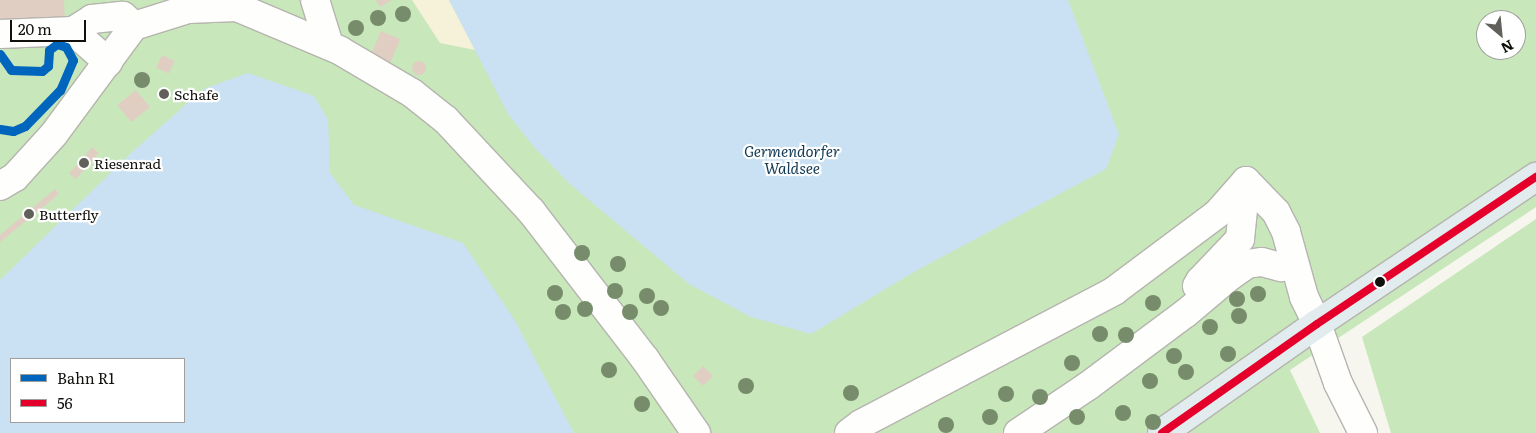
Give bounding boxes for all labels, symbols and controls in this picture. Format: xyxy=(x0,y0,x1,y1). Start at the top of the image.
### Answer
scale bar xyxy=(12,10,89,42)
north arrow xyxy=(1476,10,1526,60)
text: 20 m xyxy=(18,17,52,40)
text: N xyxy=(1498,36,1517,59)
place label: Schafe xyxy=(174,86,219,102)
marker: Schafe xyxy=(158,88,170,100)
water label: Germendorfer Waldsee xyxy=(744,141,840,176)
place label: Riesenrad xyxy=(94,155,161,171)
marker: Riesenrad xyxy=(78,157,90,169)
place label: Butterfly xyxy=(39,206,99,222)
marker: Butterfly xyxy=(23,208,35,220)
unlabelled marker xyxy=(1375,277,1385,287)
legend xyxy=(10,358,185,423)
text: Bahn R1 xyxy=(57,366,115,389)
text: 56 xyxy=(57,391,73,414)

